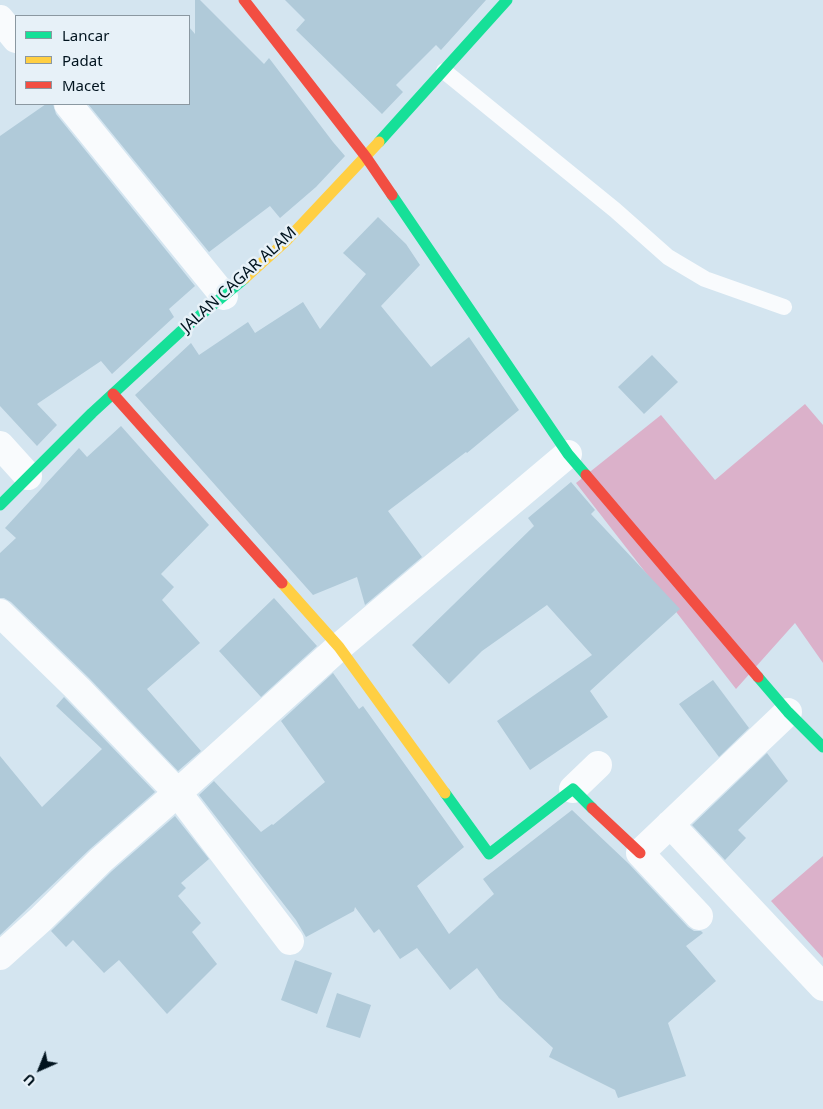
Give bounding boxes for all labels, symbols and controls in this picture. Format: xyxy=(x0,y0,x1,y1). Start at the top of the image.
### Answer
legend xyxy=(15,15,190,105)
text: Lancar xyxy=(62,25,109,45)
text: Padat xyxy=(62,50,103,70)
text: Macet xyxy=(62,75,105,95)
street label: JALAN CAGAR ALAM xyxy=(177,223,301,337)
north arrow xyxy=(15,1044,65,1094)
text: U xyxy=(19,1070,40,1091)

